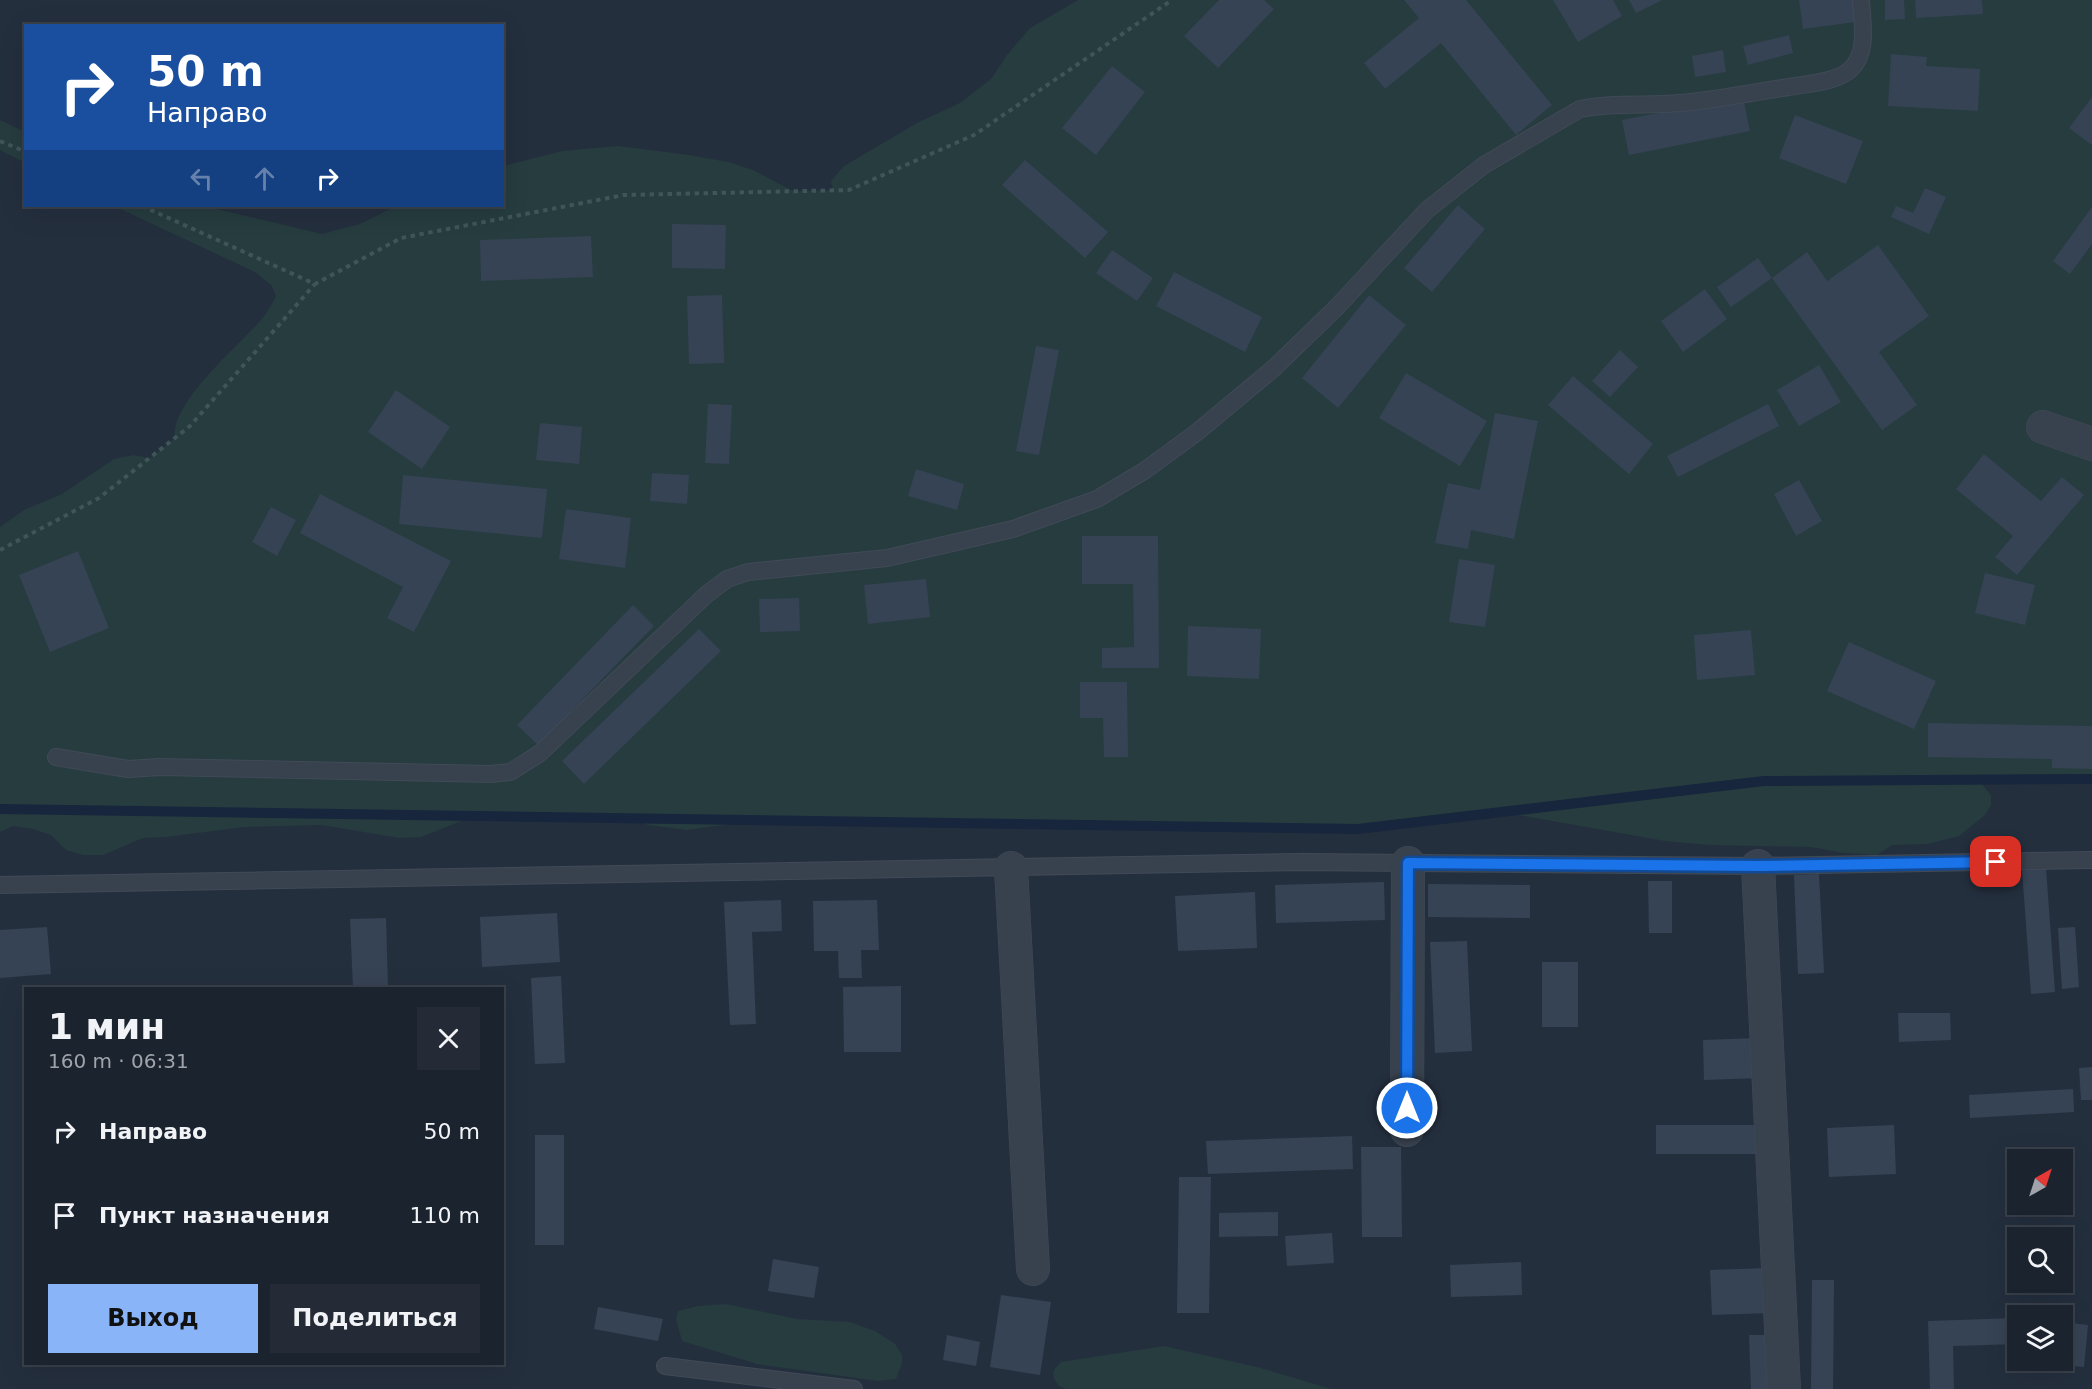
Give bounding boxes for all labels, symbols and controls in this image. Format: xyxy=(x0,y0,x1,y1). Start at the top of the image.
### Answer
text: 50 m xyxy=(147,47,264,96)
icon: right xyxy=(48,48,126,126)
text: Направо xyxy=(147,97,268,128)
icon: left xyxy=(185,162,218,195)
icon: ahead xyxy=(248,162,281,195)
icon: right xyxy=(311,162,344,195)
pin xyxy=(1970,836,2021,887)
icon: arrive xyxy=(1979,845,2012,878)
text: 1 мин xyxy=(48,1006,165,1047)
button: close xyxy=(417,1007,480,1070)
text: 160 m · 06:31 xyxy=(48,1049,189,1073)
position arrow xyxy=(1375,1076,1439,1140)
icon: right xyxy=(48,1115,81,1148)
text: Направо xyxy=(99,1119,207,1144)
text: 50 m xyxy=(424,1119,480,1144)
north arrow xyxy=(2007,1149,2073,1215)
map controls xyxy=(2007,1149,2073,1371)
icon: arrive xyxy=(48,1199,81,1232)
text: Пункт назначения xyxy=(99,1203,330,1228)
text: 110 m xyxy=(410,1203,480,1228)
button: search xyxy=(2007,1227,2073,1293)
button: Выход xyxy=(48,1284,258,1353)
button: Поделиться xyxy=(270,1284,480,1353)
button: layers xyxy=(2007,1305,2073,1371)

